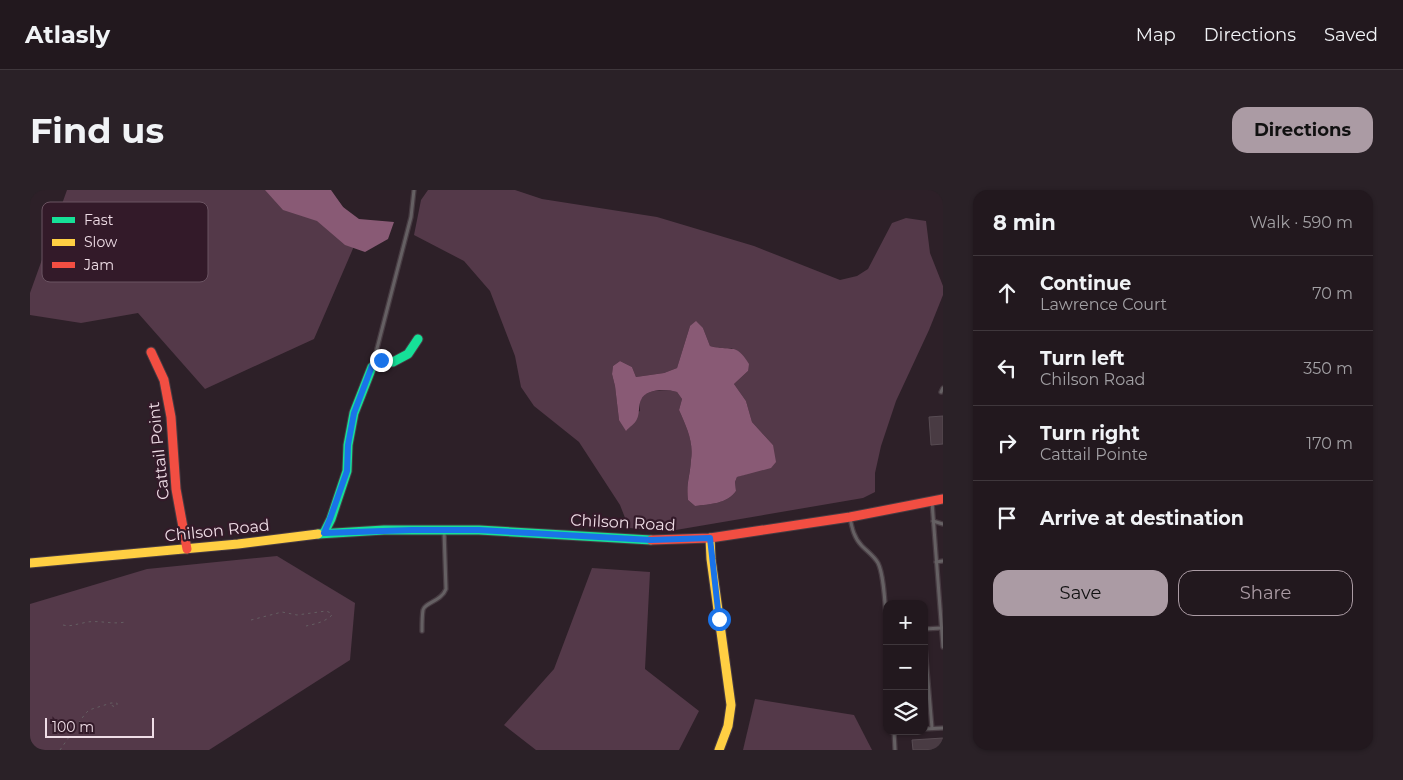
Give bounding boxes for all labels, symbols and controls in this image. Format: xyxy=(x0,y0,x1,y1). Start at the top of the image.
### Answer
text: Atlasly xyxy=(25,20,110,49)
text: Map xyxy=(1136,24,1176,46)
text: Directions xyxy=(1204,24,1296,46)
text: Saved xyxy=(1324,24,1378,46)
button: Directions xyxy=(1232,107,1373,153)
text: Find us xyxy=(30,109,164,152)
legend xyxy=(42,202,208,282)
text: 8 min xyxy=(993,210,1056,235)
text: Fast xyxy=(84,211,114,229)
text: Walk · 590 m xyxy=(1250,213,1353,232)
text: Slow xyxy=(84,233,118,251)
text: Jam xyxy=(83,256,114,274)
text: Continue xyxy=(1040,272,1131,295)
icon: ahead xyxy=(993,279,1021,307)
text: 70 m xyxy=(1312,284,1353,303)
text: Lawrence Court xyxy=(1040,295,1167,314)
text: Turn left xyxy=(1040,347,1125,370)
route end xyxy=(370,349,393,372)
icon: left xyxy=(993,354,1021,382)
text: 350 m xyxy=(1303,359,1353,378)
text: Chilson Road xyxy=(1040,370,1145,389)
street label: Cattail Point xyxy=(144,401,173,501)
text: Turn right xyxy=(1040,422,1140,445)
icon: right xyxy=(993,429,1021,457)
text: 170 m xyxy=(1306,434,1353,453)
text: Cattail Pointe xyxy=(1040,445,1148,464)
icon: arrive xyxy=(993,504,1021,532)
text: Arrive at destination xyxy=(1040,507,1244,530)
street label: Chilson Road xyxy=(570,510,676,535)
street label: Chilson Road xyxy=(164,516,270,545)
button: Save xyxy=(993,570,1168,616)
button: Share xyxy=(1178,570,1353,616)
map controls xyxy=(883,600,928,735)
button: + xyxy=(883,600,928,645)
route start xyxy=(708,608,731,631)
button: − xyxy=(883,645,928,690)
button: layers xyxy=(883,690,928,735)
scale bar xyxy=(45,715,154,738)
text: 100 m xyxy=(52,718,94,736)

